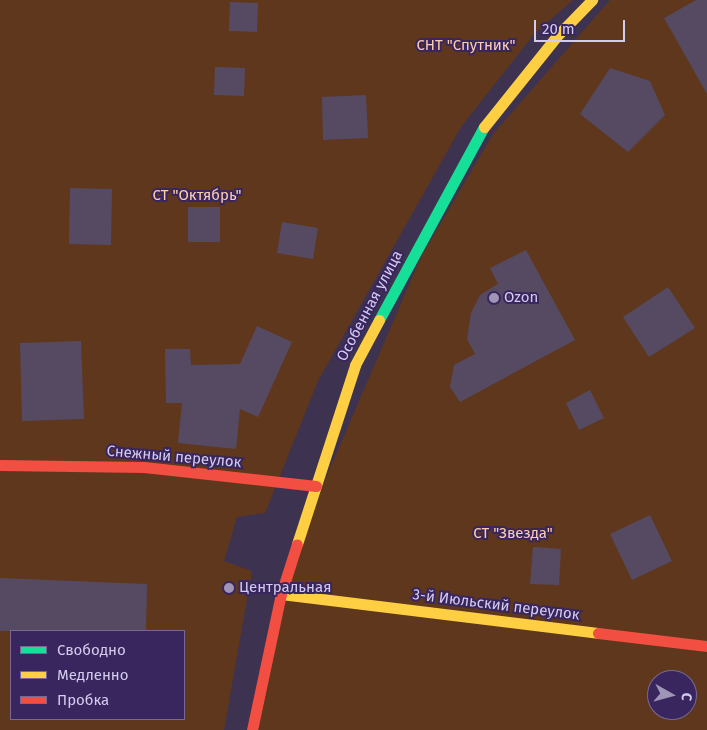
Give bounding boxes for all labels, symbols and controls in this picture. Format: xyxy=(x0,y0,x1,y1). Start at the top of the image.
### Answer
scale bar xyxy=(537,10,628,42)
text: 20 m xyxy=(542,20,575,38)
park label: СНТ "Спутник" xyxy=(416,37,516,55)
park label: СТ "Октябрь" xyxy=(153,187,241,205)
street label: Особенная улица xyxy=(333,248,407,364)
place label: Ozon xyxy=(504,289,538,307)
marker: Ozon xyxy=(488,292,500,304)
street label: Снежный переулок xyxy=(106,442,242,472)
park label: СТ "Звезда" xyxy=(473,525,553,543)
place label: Центральная xyxy=(239,579,331,597)
marker: Центральная xyxy=(223,582,235,594)
street label: 3-й Июльский переулок xyxy=(411,586,581,624)
legend xyxy=(10,630,185,720)
text: Свободно xyxy=(57,641,126,659)
text: Медленно xyxy=(57,666,129,684)
north arrow xyxy=(647,670,697,720)
text: Пробка xyxy=(57,691,109,709)
text: С xyxy=(677,692,695,702)

